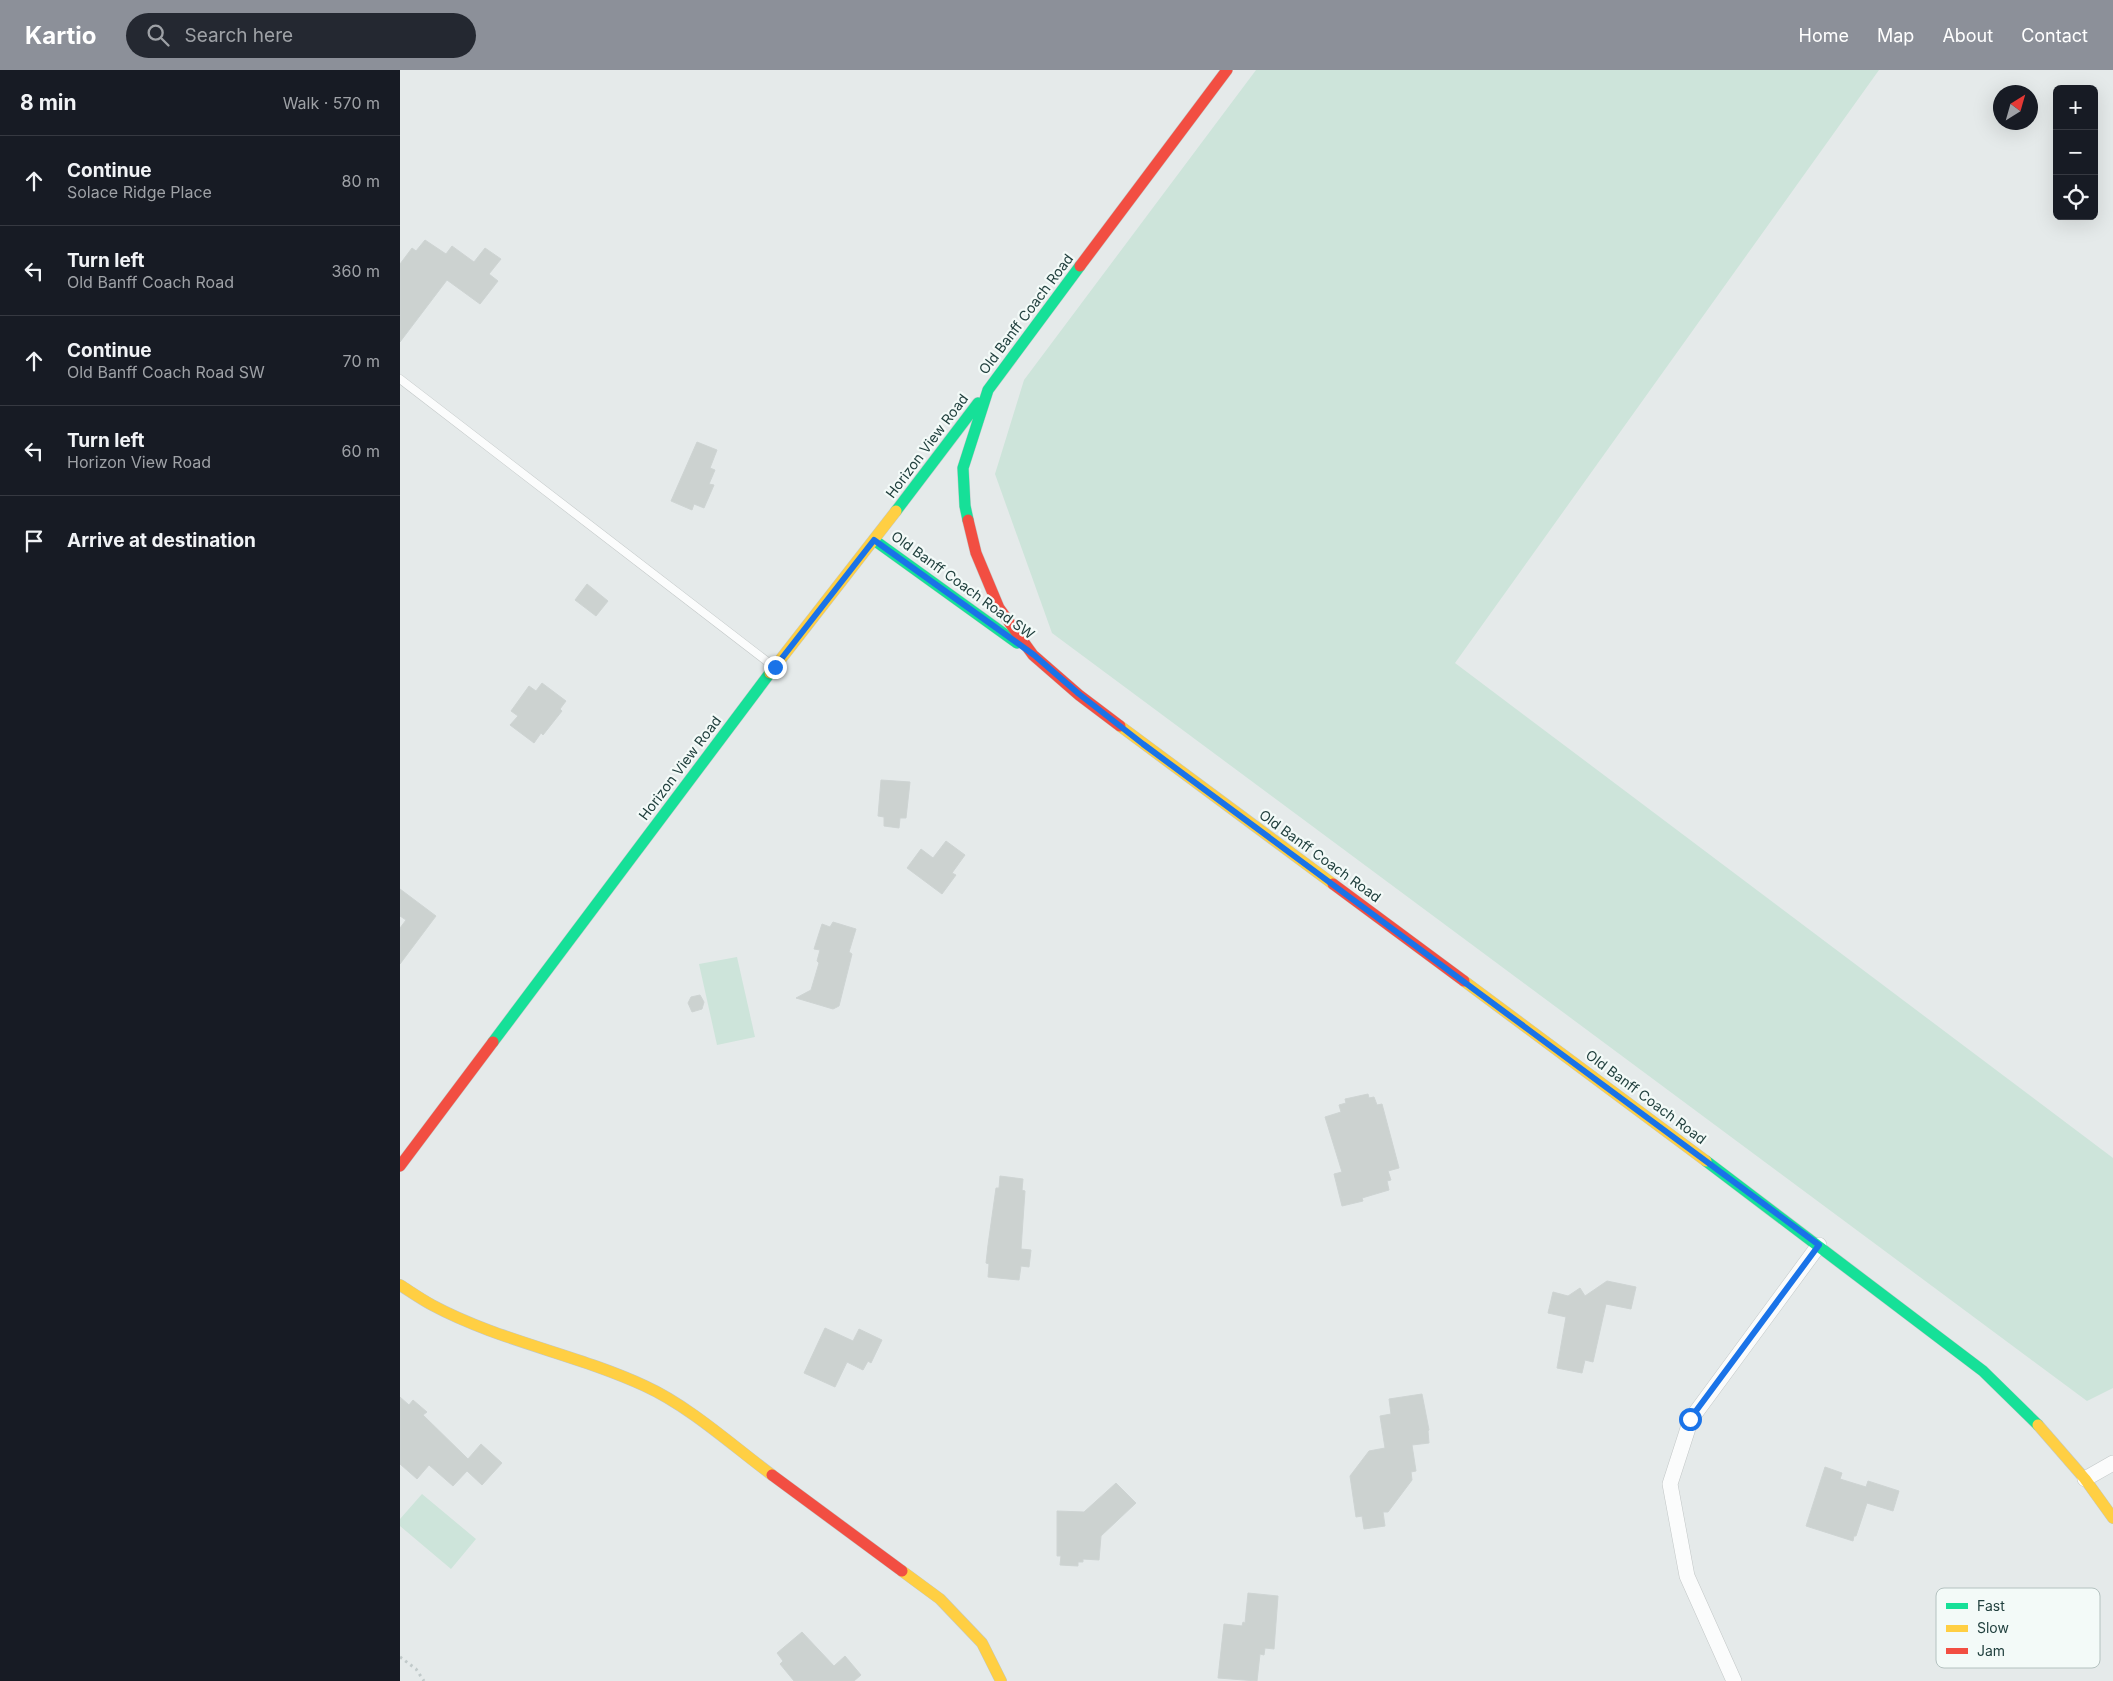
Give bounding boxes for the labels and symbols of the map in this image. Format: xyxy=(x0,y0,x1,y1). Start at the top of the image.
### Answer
north arrow xyxy=(1993,85,2038,130)
street label: Old Banff Coach Road xyxy=(975,250,1076,377)
street label: Horizon View Road xyxy=(882,390,971,501)
street label: Old Banff Coach Road SW xyxy=(888,527,1038,642)
route end xyxy=(764,656,787,679)
street label: Horizon View Road xyxy=(635,712,724,823)
street label: Old Banff Coach Road xyxy=(1256,806,1384,905)
street label: Old Banff Coach Road xyxy=(1583,1046,1710,1147)
route start xyxy=(1679,1408,1702,1431)
legend xyxy=(1936,1588,2100,1668)
text: Fast xyxy=(1977,1597,2005,1614)
text: Slow xyxy=(1977,1619,2009,1636)
text: Jam xyxy=(1977,1642,2005,1659)

